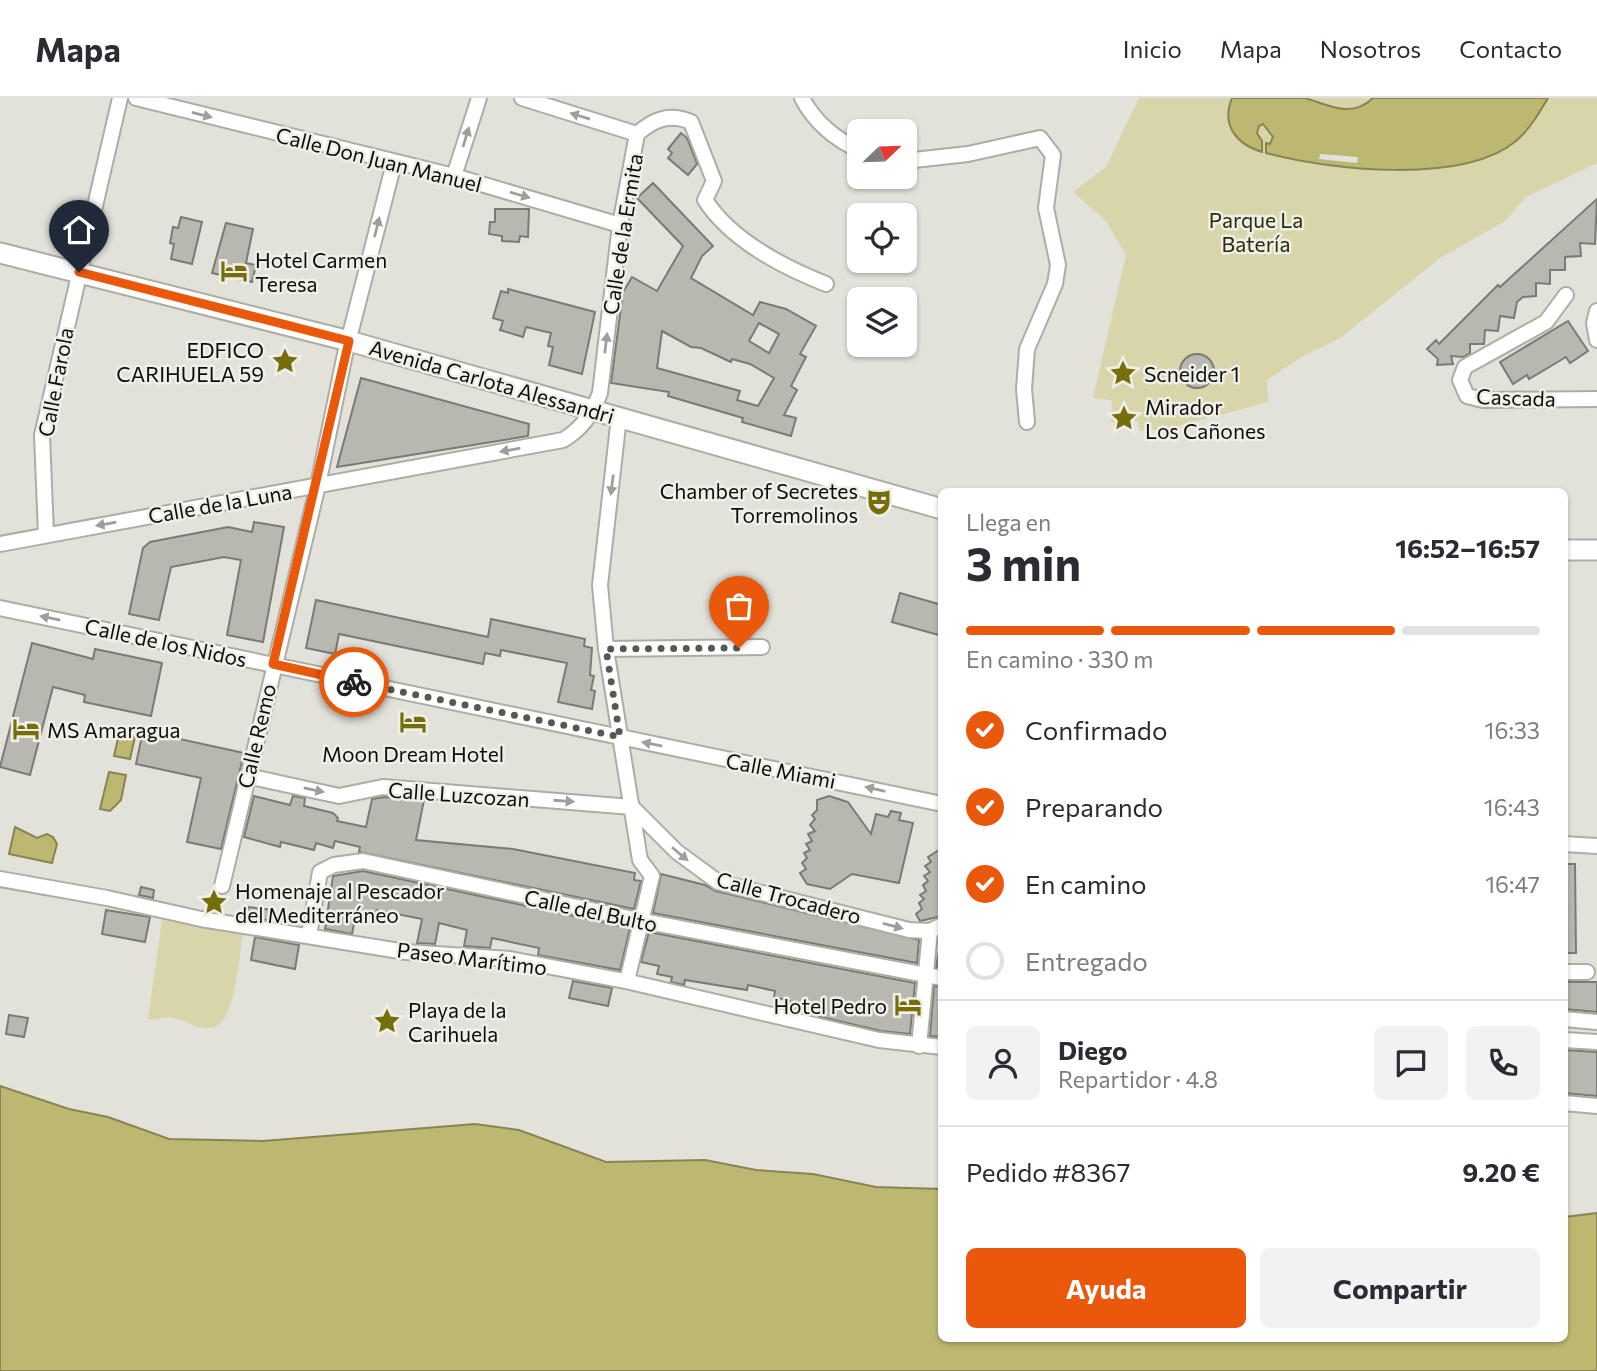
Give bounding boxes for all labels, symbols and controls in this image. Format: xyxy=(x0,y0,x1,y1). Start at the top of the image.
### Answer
text: Mapa xyxy=(35,28,121,69)
text: Inicio xyxy=(1123,34,1182,63)
text: Mapa xyxy=(1220,34,1282,63)
text: Nosotros xyxy=(1320,34,1421,63)
text: Contacto xyxy=(1459,34,1562,63)
one-way arrow xyxy=(191,110,213,121)
one-way arrow xyxy=(569,110,590,121)
north arrow xyxy=(847,119,917,189)
map controls xyxy=(847,119,917,357)
street label: Calle Don Juan Manuel xyxy=(274,121,484,197)
one-way arrow xyxy=(461,126,471,147)
street label: Calle de la Ermita xyxy=(597,152,647,316)
one-way arrow xyxy=(509,191,530,201)
pin xyxy=(49,200,109,272)
button: locate xyxy=(847,203,917,273)
park label: Parque La Batería xyxy=(1209,207,1303,256)
icon: home xyxy=(60,211,98,249)
one-way arrow xyxy=(373,216,383,237)
place label: Hotel Carmen Teresa xyxy=(255,247,387,296)
hotel icon: Hotel Carmen Teresa xyxy=(219,256,249,286)
button: layers xyxy=(847,287,917,357)
street label: Calle Farola xyxy=(32,325,78,439)
one-way arrow xyxy=(600,332,611,354)
street label: Avenida Carlota Alessandri xyxy=(367,334,617,428)
place label: EDFICO CARIHUELA 59 xyxy=(116,337,264,386)
place icon: EDFICO CARIHUELA 59 xyxy=(270,346,300,376)
place icon: Scneider 1 xyxy=(1108,358,1138,388)
place label: Scneider 1 xyxy=(1144,361,1240,386)
street label: Cascada xyxy=(1476,383,1556,411)
place label: Mirador Los Cañones xyxy=(1145,394,1266,443)
place icon: Mirador Los Cañones xyxy=(1109,403,1139,433)
one-way arrow xyxy=(499,445,521,456)
one-way arrow xyxy=(606,474,617,496)
street label: Calle de la Luna xyxy=(146,478,294,528)
place label: Chamber of Secretes Torremolinos xyxy=(660,478,858,527)
theatre icon: Chamber of Secretes Torremolinos xyxy=(864,487,894,517)
text: Llega en xyxy=(966,508,1051,536)
one-way arrow xyxy=(95,519,117,530)
text: 16:52–16:57 xyxy=(1395,532,1540,563)
text: 3 min xyxy=(966,534,1081,590)
pin xyxy=(709,576,769,648)
icon: bag xyxy=(720,587,758,625)
one-way arrow xyxy=(39,613,61,624)
street label: Calle de los Nidos xyxy=(83,613,249,671)
text: En camino · 330 m xyxy=(966,645,1153,673)
courier xyxy=(319,647,389,717)
icon: bike xyxy=(335,663,373,701)
street label: Calle Remo xyxy=(232,681,280,791)
hotel icon: Moon Dream Hotel xyxy=(398,707,428,737)
icon: check xyxy=(966,711,1004,749)
hotel icon: MS Amaragua xyxy=(11,714,41,744)
text: Confirmado xyxy=(1025,714,1167,745)
text: 16:33 xyxy=(1485,716,1540,744)
place label: MS Amaragua xyxy=(47,717,181,742)
one-way arrow xyxy=(641,738,663,749)
place label: Moon Dream Hotel xyxy=(322,741,504,766)
street label: Calle Miami xyxy=(724,747,838,793)
street label: Calle Luzcozan xyxy=(387,777,531,811)
one-way arrow xyxy=(864,784,886,795)
one-way arrow xyxy=(303,785,325,796)
icon: check xyxy=(966,788,1004,826)
text: Preparando xyxy=(1025,791,1163,822)
text: 16:43 xyxy=(1484,793,1540,821)
one-way arrow xyxy=(553,796,575,807)
one-way arrow xyxy=(672,846,689,861)
icon: check xyxy=(966,865,1004,903)
street label: Calle Trocadero xyxy=(714,866,864,928)
text: En camino xyxy=(1025,868,1147,899)
text: 16:47 xyxy=(1485,870,1540,898)
place label: Homenaje al Pescador del Mediterráneo xyxy=(235,878,444,927)
street label: Calle del Bulto xyxy=(522,884,660,936)
place icon: Homenaje al Pescador del Mediterráneo xyxy=(199,887,229,917)
one-way arrow xyxy=(882,921,904,932)
street label: Paseo Marítimo xyxy=(396,936,548,980)
text: Entregado xyxy=(1025,945,1148,976)
hotel icon: Hotel Pedro xyxy=(893,990,923,1020)
place label: Hotel Pedro xyxy=(773,993,887,1018)
place label: Playa de la Carihuela xyxy=(408,997,506,1046)
place icon: Playa de la Carihuela xyxy=(372,1006,402,1036)
button: person xyxy=(966,1026,1040,1100)
button: chat xyxy=(1374,1026,1448,1100)
button: phone xyxy=(1466,1026,1540,1100)
text: Diego xyxy=(1058,1034,1128,1065)
text: Repartidor · 4.8 xyxy=(1058,1065,1218,1093)
text: Pedido #8367 xyxy=(966,1156,1131,1187)
text: 9.20 € xyxy=(1462,1156,1540,1187)
button: Ayuda xyxy=(966,1248,1246,1328)
button: Compartir xyxy=(1260,1248,1540,1328)

